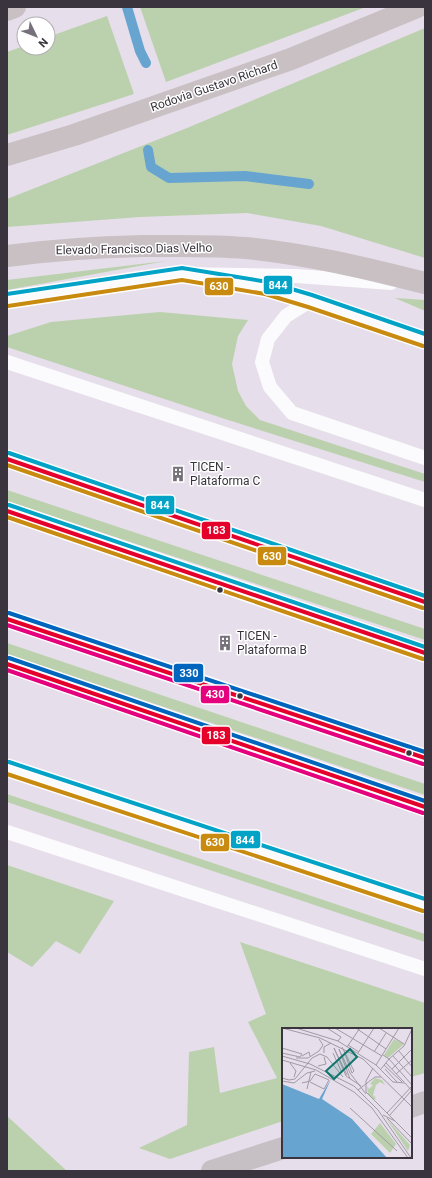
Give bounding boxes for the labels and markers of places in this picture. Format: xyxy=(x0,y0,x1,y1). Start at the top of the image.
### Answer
place label: TICEN - Plataforma C xyxy=(190,460,261,488)
building icon: TICEN - Plataforma C xyxy=(169,465,187,483)
unlabelled marker xyxy=(215,585,225,595)
place label: TICEN - Plataforma B xyxy=(237,629,307,657)
building icon: TICEN - Plataforma B xyxy=(216,634,234,652)
unlabelled marker xyxy=(235,691,245,701)
unlabelled marker xyxy=(404,748,414,758)

